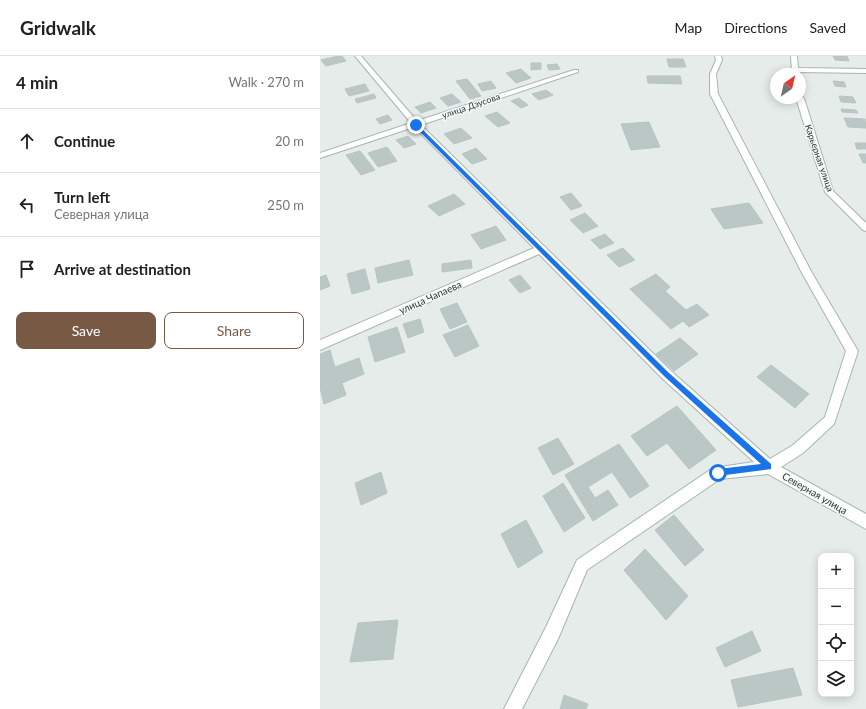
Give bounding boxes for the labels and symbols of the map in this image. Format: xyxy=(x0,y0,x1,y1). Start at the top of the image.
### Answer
north arrow xyxy=(770,68,806,104)
street label: улица Дзусова xyxy=(440,90,501,121)
route end xyxy=(407,116,425,134)
street label: Карьерная улица xyxy=(803,123,836,193)
street label: улица Чапаева xyxy=(397,278,463,316)
route start xyxy=(709,464,727,482)
street label: Северная улица xyxy=(780,470,850,516)

